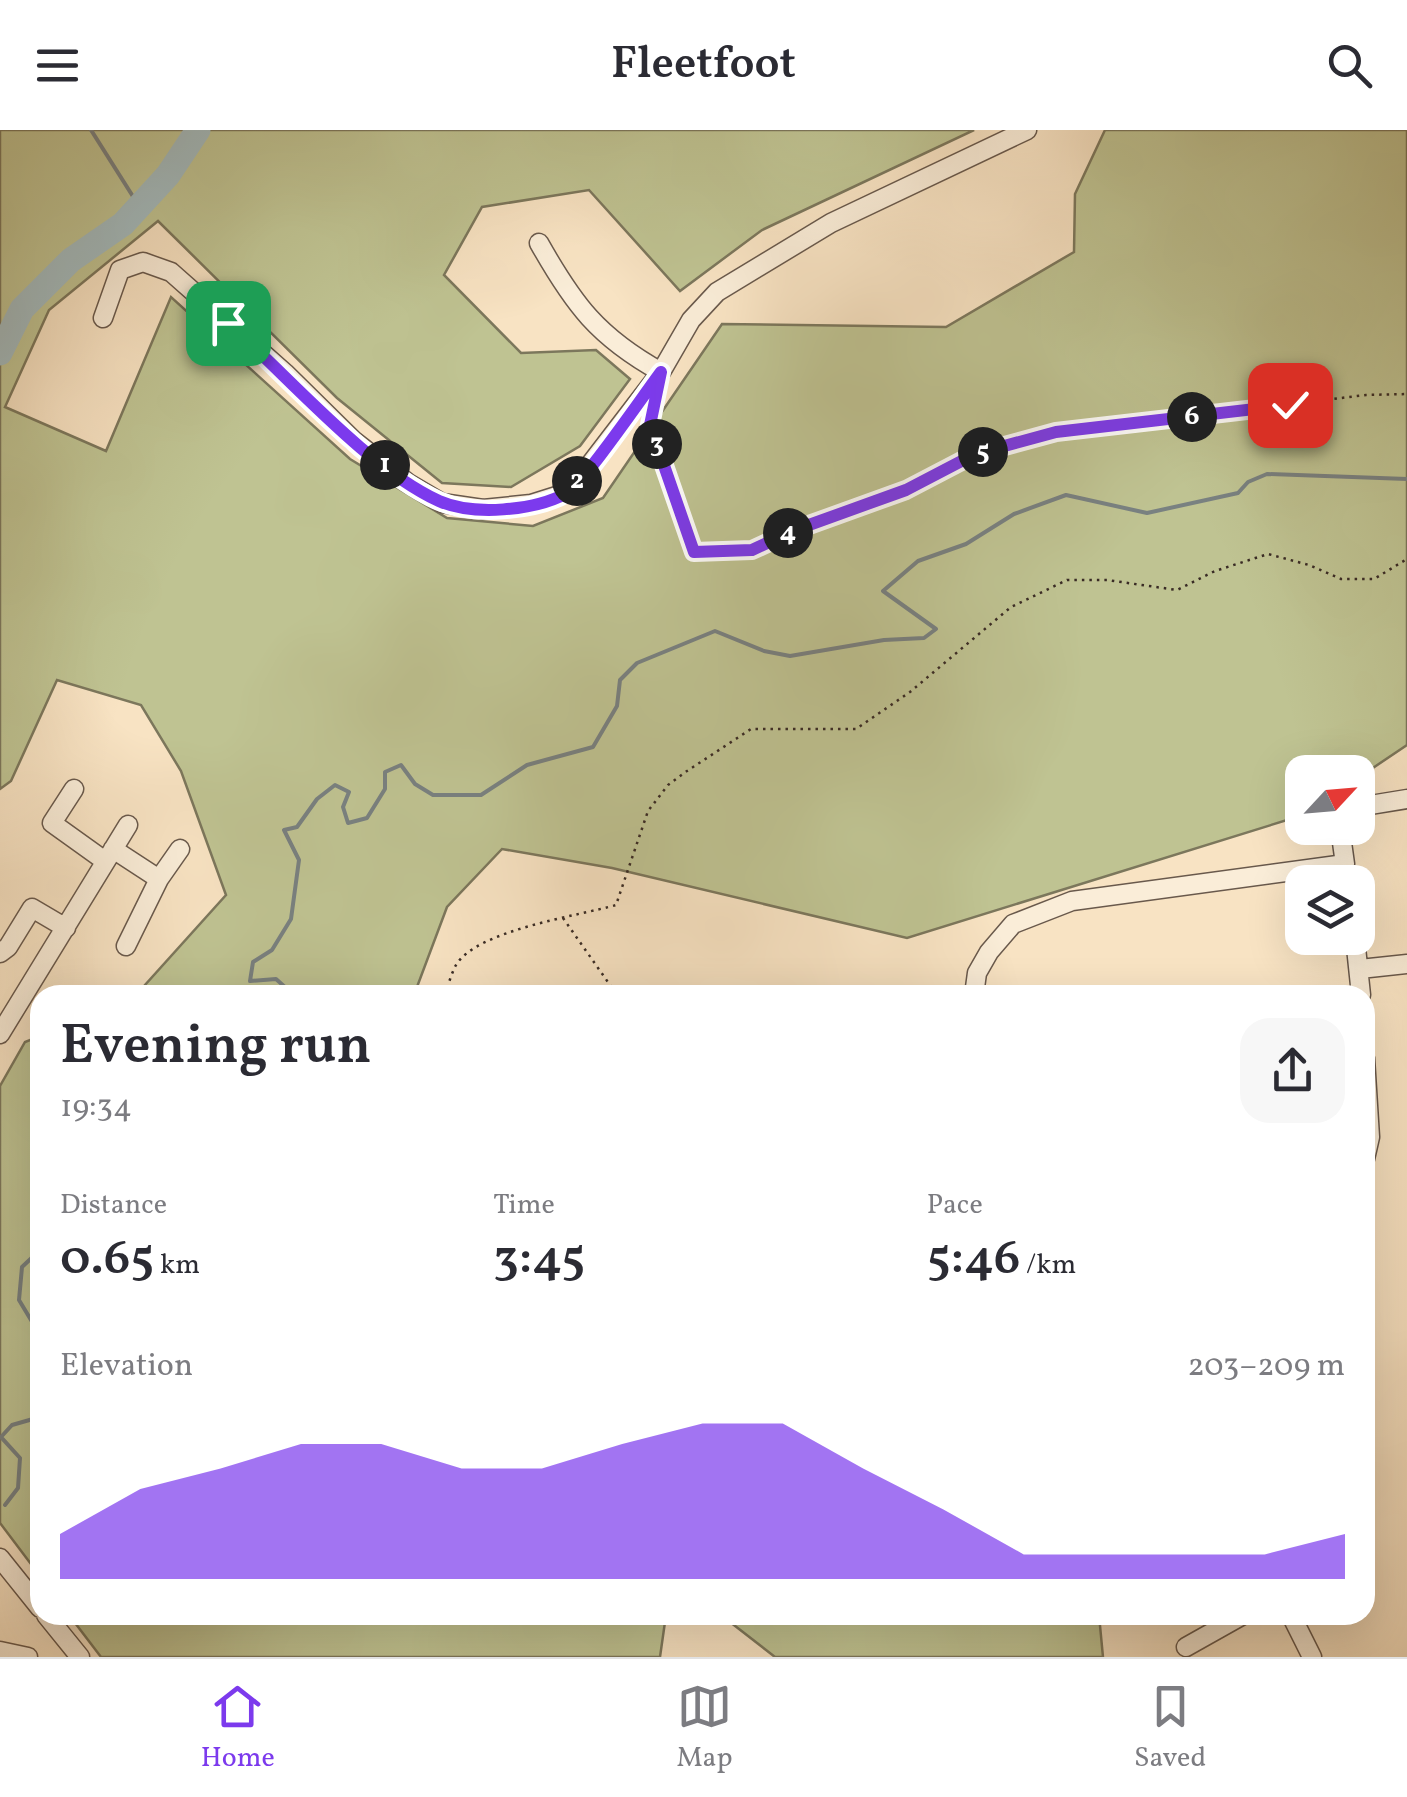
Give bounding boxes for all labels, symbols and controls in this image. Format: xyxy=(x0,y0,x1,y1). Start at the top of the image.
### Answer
text: Fleetfoot xyxy=(611,34,796,97)
icon: menu xyxy=(30,38,85,93)
icon: search xyxy=(1322,38,1377,93)
pin xyxy=(186,281,271,366)
icon: arrive xyxy=(201,296,256,351)
pin xyxy=(1248,363,1333,448)
icon: check xyxy=(1263,378,1318,433)
pin: 6 xyxy=(1167,392,1217,442)
text: 6 xyxy=(1184,397,1200,436)
pin: 3 xyxy=(632,419,682,469)
text: 3 xyxy=(650,424,664,463)
pin: 5 xyxy=(958,427,1008,477)
text: 5 xyxy=(976,432,990,471)
pin: 1 xyxy=(360,440,410,490)
text: 1 xyxy=(379,445,391,484)
pin: 2 xyxy=(552,456,602,506)
text: 2 xyxy=(570,461,584,500)
pin: 4 xyxy=(763,508,813,558)
text: 4 xyxy=(780,513,796,552)
north arrow xyxy=(1285,755,1375,845)
map controls xyxy=(1285,755,1375,955)
button: layers xyxy=(1285,865,1375,955)
text: Evening run xyxy=(60,1010,372,1086)
button: share xyxy=(1240,1018,1345,1123)
text: 19:34 xyxy=(60,1086,132,1130)
text: Distance xyxy=(60,1186,167,1225)
text: Time xyxy=(493,1186,555,1225)
text: Pace xyxy=(927,1186,983,1225)
text: 0.65 xyxy=(60,1225,154,1295)
text: 3:45 xyxy=(493,1225,585,1295)
text: 5:46 xyxy=(927,1225,1020,1295)
text: km xyxy=(154,1246,200,1285)
text: /km xyxy=(1020,1246,1076,1285)
text: Elevation xyxy=(60,1345,193,1389)
text: 203–209 m xyxy=(1187,1345,1345,1389)
tab: Home xyxy=(201,1679,275,1778)
tab: Map xyxy=(676,1679,732,1778)
tab: Saved xyxy=(1134,1679,1206,1778)

